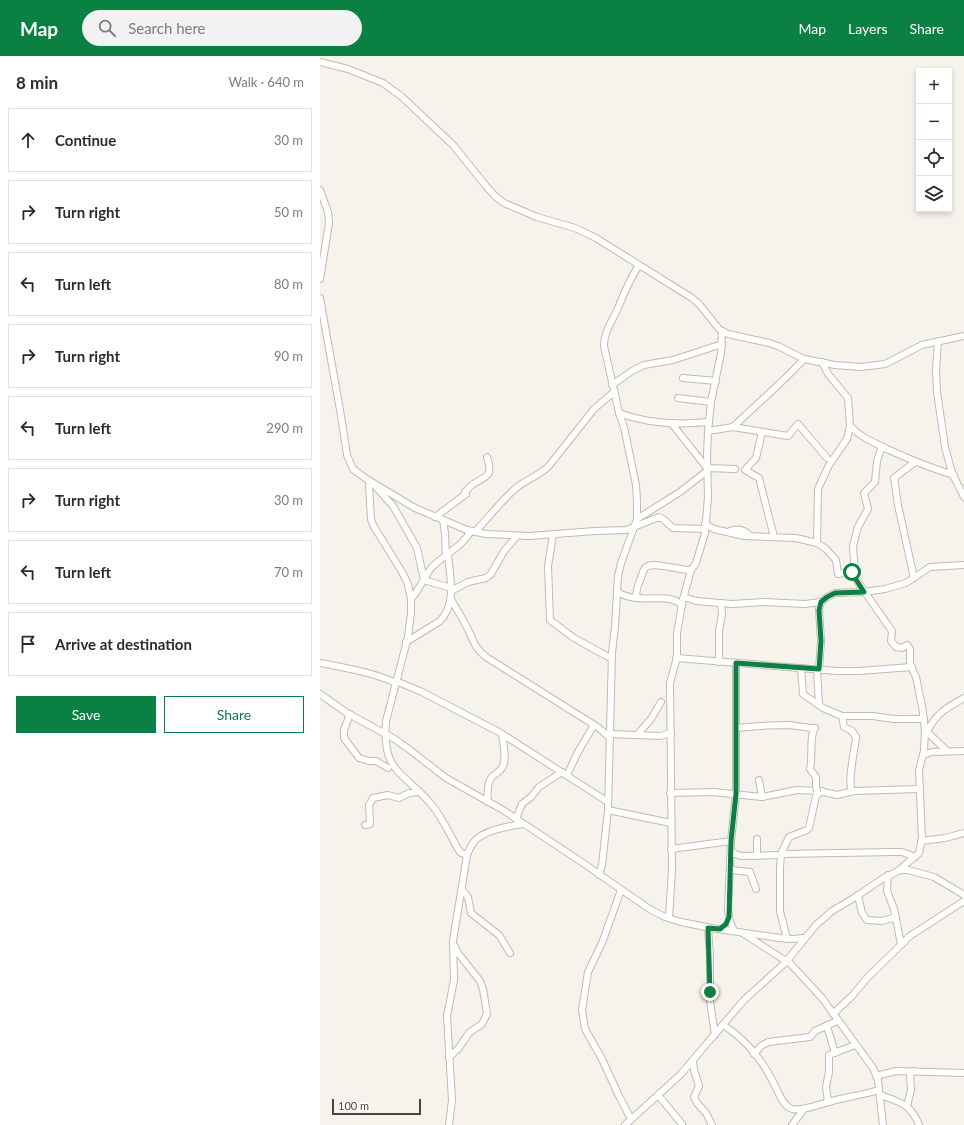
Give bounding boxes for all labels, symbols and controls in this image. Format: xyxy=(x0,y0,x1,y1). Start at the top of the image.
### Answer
search box xyxy=(82,10,362,46)
text: Map xyxy=(20,17,58,40)
icon: search xyxy=(96,17,118,39)
text: Search here xyxy=(128,19,206,37)
text: Map xyxy=(798,20,826,37)
text: Layers xyxy=(848,20,888,37)
text: Share xyxy=(910,20,944,37)
map controls xyxy=(916,68,952,212)
button: + xyxy=(916,68,952,104)
text: 8 min xyxy=(16,72,58,93)
text: Walk · 640 m xyxy=(228,74,304,90)
button: − xyxy=(916,104,952,140)
icon: ahead xyxy=(17,129,39,151)
text: Continue xyxy=(55,131,116,149)
text: 30 m xyxy=(274,132,303,148)
button: locate xyxy=(916,140,952,176)
button: layers xyxy=(916,176,952,212)
icon: right xyxy=(17,201,39,223)
text: Turn right xyxy=(55,203,120,221)
text: 50 m xyxy=(274,204,303,220)
icon: left xyxy=(17,273,39,295)
text: Turn left xyxy=(55,275,111,293)
text: 80 m xyxy=(274,276,303,292)
icon: right xyxy=(17,345,39,367)
text: Turn right xyxy=(55,347,120,365)
text: 90 m xyxy=(274,348,303,364)
icon: left xyxy=(17,417,39,439)
text: Turn left xyxy=(55,419,111,437)
text: 290 m xyxy=(266,420,303,436)
icon: right xyxy=(17,489,39,511)
text: Turn right xyxy=(55,491,120,509)
text: 30 m xyxy=(274,492,303,508)
icon: left xyxy=(17,561,39,583)
text: Turn left xyxy=(55,563,111,581)
route start xyxy=(843,563,861,581)
text: 70 m xyxy=(274,564,303,580)
icon: arrive xyxy=(17,633,39,655)
text: Arrive at destination xyxy=(55,635,192,653)
button: Save xyxy=(16,696,156,733)
button: Share xyxy=(164,696,304,733)
route end xyxy=(701,983,719,1001)
scale bar xyxy=(332,1097,421,1116)
text: 100 m xyxy=(338,1099,369,1112)

